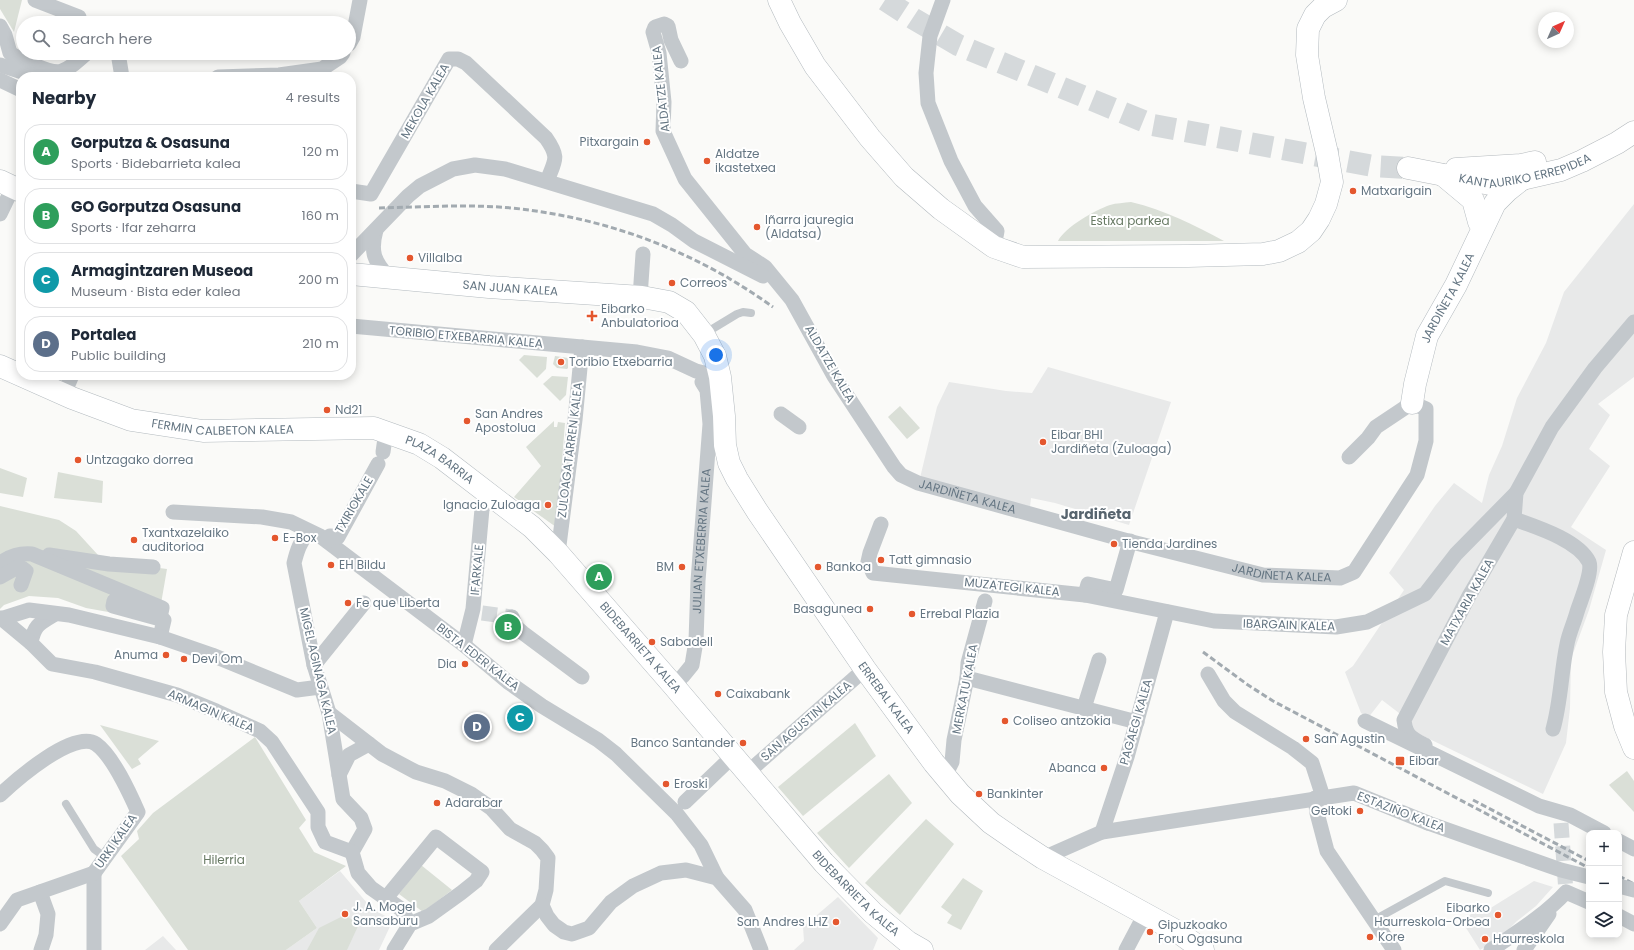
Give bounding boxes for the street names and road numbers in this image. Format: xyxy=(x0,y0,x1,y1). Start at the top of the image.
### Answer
street label: ALDATZE KALEA xyxy=(648,45,673,133)
street label: MEKOLA KALEA xyxy=(396,60,453,142)
street label: KANTAURIKO ERREPIDEA xyxy=(1457,149,1594,192)
street label: JARDIÑETA KALEA xyxy=(1417,250,1478,345)
street label: SAN JUAN KALEA xyxy=(462,276,559,300)
street label: TORIBIO ETXEBARRIA KALEA xyxy=(388,321,544,352)
street label: ALDATZE KALEA xyxy=(801,322,860,406)
street label: ZULOAGATARREN KALEA xyxy=(553,381,586,519)
street label: FERMIN CALBETON KALEA xyxy=(150,414,294,439)
street label: PLAZA BARRIA xyxy=(403,431,478,488)
street label: JULIAN ETXEBERRIA KALEA xyxy=(688,468,715,614)
street label: TXIRIOKALE xyxy=(330,473,377,536)
street label: JARDIÑETA KALEA xyxy=(917,475,1018,518)
street label: IFARKALE xyxy=(466,544,487,596)
street label: MATXARIA KALEA xyxy=(1436,555,1497,648)
street label: JARDIÑETA KALEA xyxy=(1230,558,1332,586)
street label: MUZATEGI KALEA xyxy=(963,573,1061,600)
street label: BIDEBARRIETA KALEA xyxy=(596,598,686,697)
street label: MIGEL AGINAGA KALEA xyxy=(296,606,341,736)
street label: IBARGAIN KALEA xyxy=(1243,614,1335,635)
street label: BISTA EDER KALEA xyxy=(434,620,522,694)
street label: MERKATU KALEA xyxy=(947,642,982,735)
street label: ERREBAL KALEA xyxy=(854,658,919,737)
street label: SAN AGUSTIN KALEA xyxy=(757,676,855,765)
street label: PAGAEGI KALEA xyxy=(1115,677,1156,767)
street label: ARMAGIN KALEA xyxy=(165,685,257,736)
street label: ESTAZIÑO KALEA xyxy=(1355,787,1448,836)
street label: URKI KALEA xyxy=(90,810,141,872)
street label: BIDEBARRIETA KALEA xyxy=(809,846,904,940)

